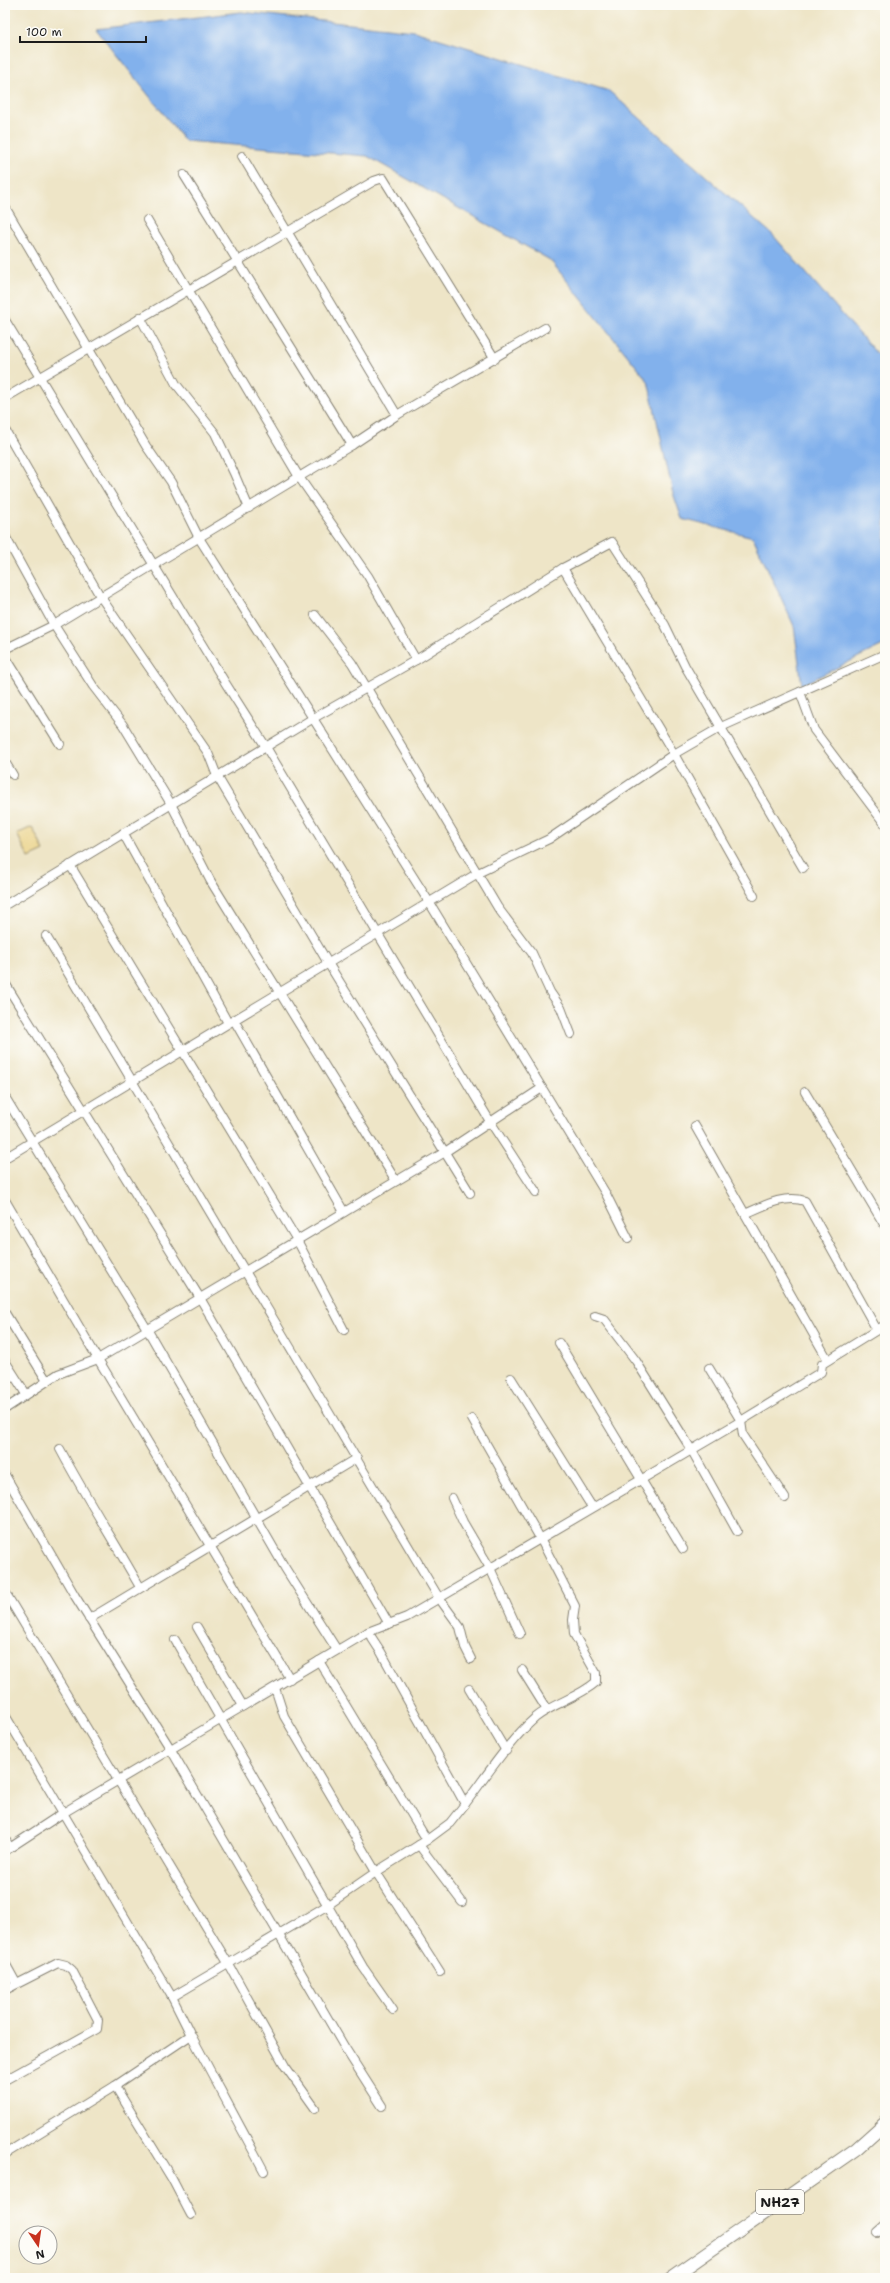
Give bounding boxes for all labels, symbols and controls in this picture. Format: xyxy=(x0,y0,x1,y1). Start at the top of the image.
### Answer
scale bar xyxy=(20,18,146,44)
text: 100 m xyxy=(26,24,62,40)
road number: NH27 xyxy=(756,2190,804,2214)
north arrow xyxy=(18,2225,58,2265)
text: N xyxy=(34,2246,46,2263)

